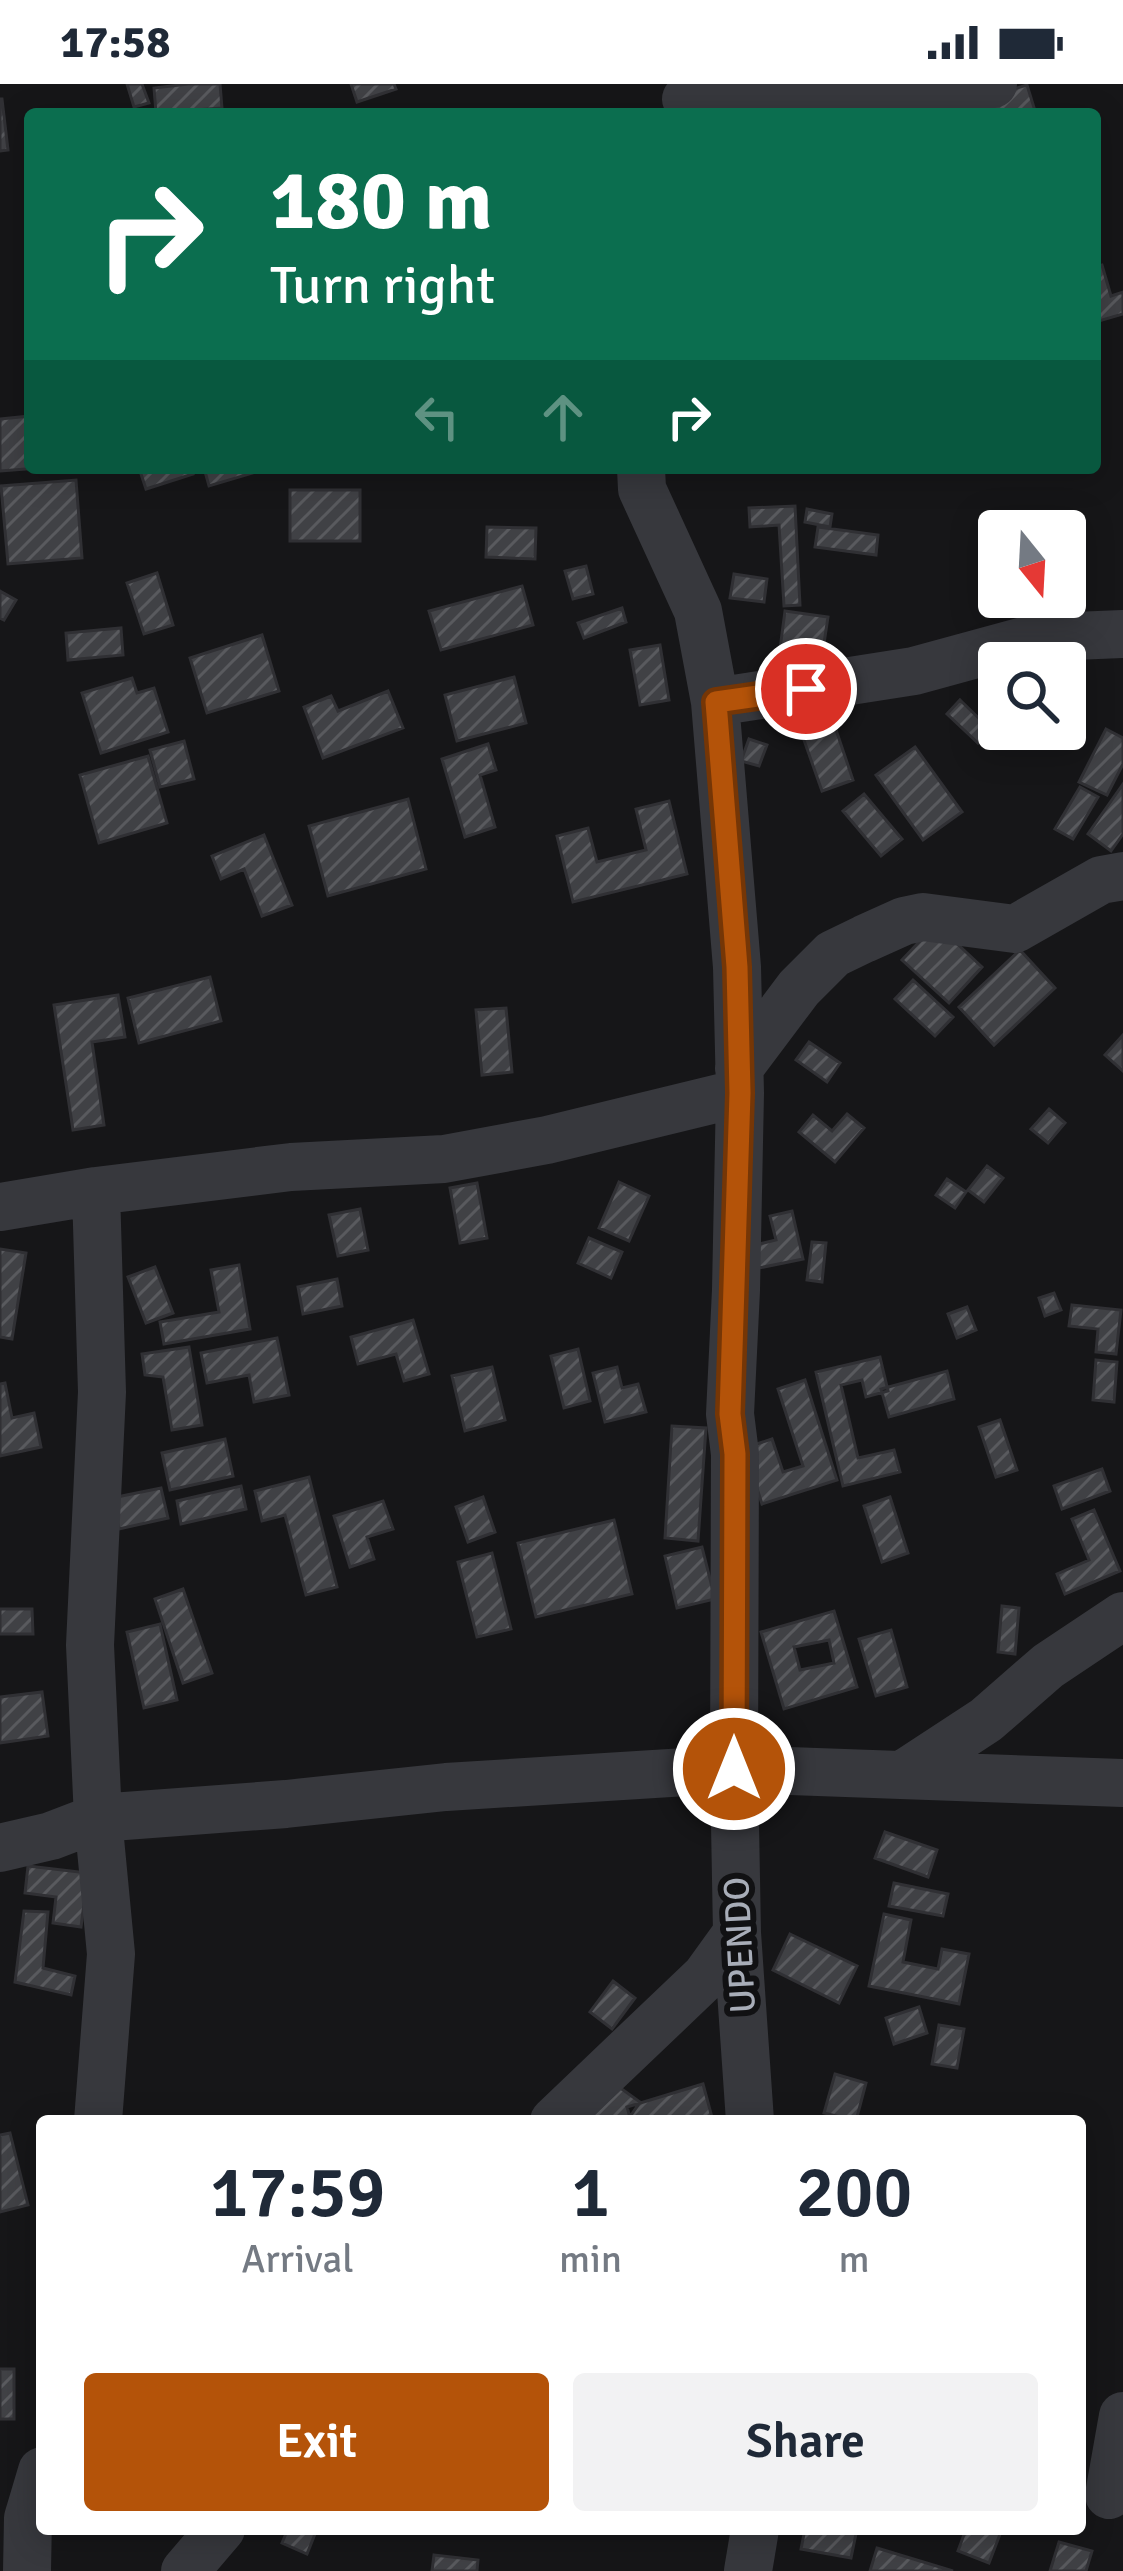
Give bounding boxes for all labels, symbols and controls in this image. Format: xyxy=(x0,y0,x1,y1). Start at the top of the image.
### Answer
text: 17:58 xyxy=(60,15,170,70)
text: 180 m xyxy=(270,149,492,253)
icon: right xyxy=(72,156,228,312)
text: Turn right xyxy=(270,252,495,319)
icon: left xyxy=(404,384,470,450)
icon: ahead xyxy=(530,384,596,450)
icon: right xyxy=(656,384,722,450)
north arrow xyxy=(978,510,1086,618)
map controls xyxy=(978,510,1086,750)
pin xyxy=(755,638,857,740)
button: search xyxy=(978,642,1086,750)
icon: arrive xyxy=(773,656,839,722)
position arrow xyxy=(671,1706,797,1832)
street label: UPENDO xyxy=(714,1876,766,2014)
text: 17:59 xyxy=(210,2148,385,2237)
text: 1 xyxy=(571,2148,610,2237)
text: 200 xyxy=(796,2148,912,2237)
text: Arrival xyxy=(241,2235,354,2283)
text: min xyxy=(559,2235,622,2283)
text: m xyxy=(838,2235,870,2283)
button: Exit xyxy=(84,2373,549,2511)
button: Share xyxy=(573,2373,1038,2511)

